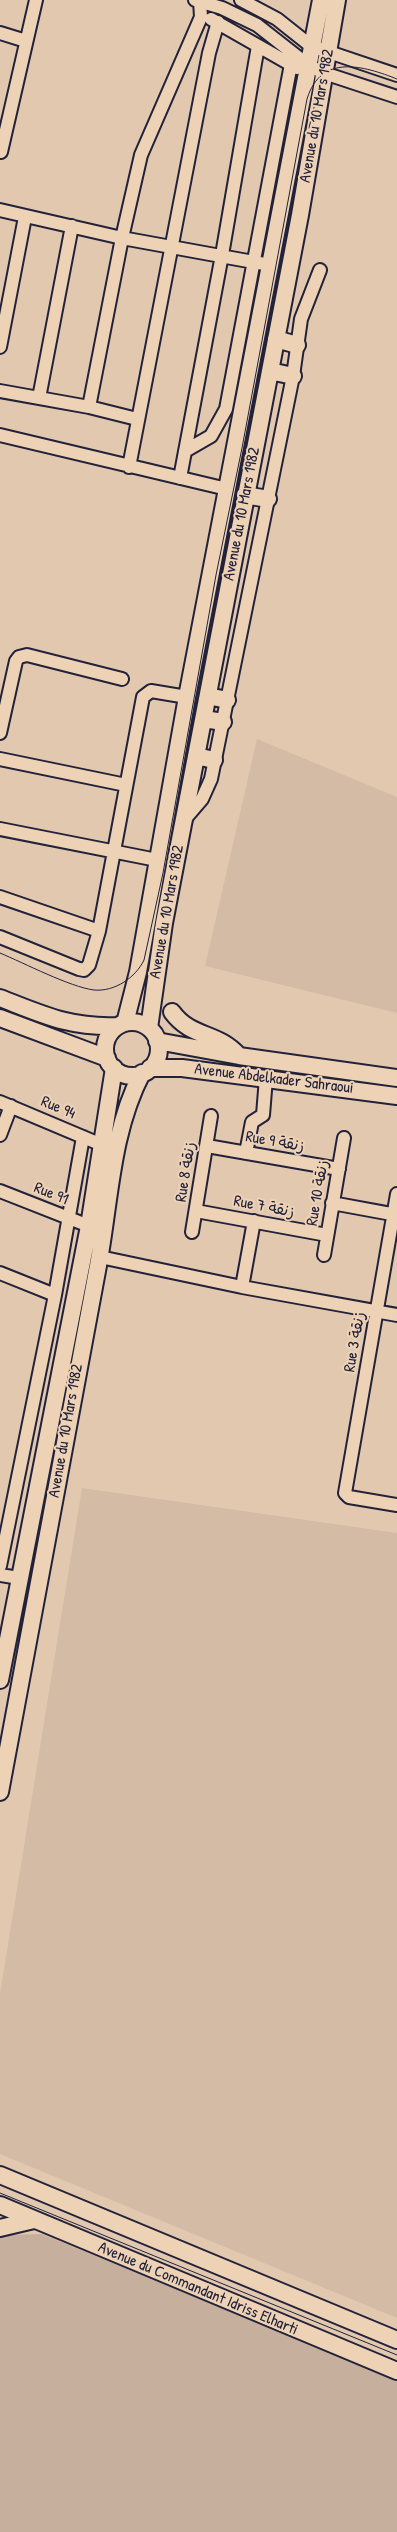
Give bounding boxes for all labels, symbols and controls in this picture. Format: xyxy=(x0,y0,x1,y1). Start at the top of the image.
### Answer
street label: Avenue du 10 Mars 1982 xyxy=(296,48,338,184)
street label: Avenue du 10 Mars 1982 xyxy=(220,446,264,582)
street label: Avenue du 10 Mars 1982 xyxy=(146,844,188,980)
street label: Avenue Abdelkader Sahraoui xyxy=(193,1060,355,1098)
street label: Rue 94 xyxy=(38,1092,78,1124)
street label: Rue 9 زنقة xyxy=(244,1127,306,1157)
street label: Rue 8 زنقة xyxy=(172,1141,200,1203)
street label: Rue 10 زنقة xyxy=(303,1159,333,1227)
street label: Rue 91 xyxy=(31,1178,71,1210)
street label: Rue 7 زنقة xyxy=(232,1192,296,1222)
street label: Rue 3 زنقة xyxy=(340,1310,370,1374)
street label: Avenue du 10 Mars 1982 xyxy=(45,1363,87,1499)
street label: Avenue du Commandant Idriss Elharti xyxy=(95,2238,301,2340)

